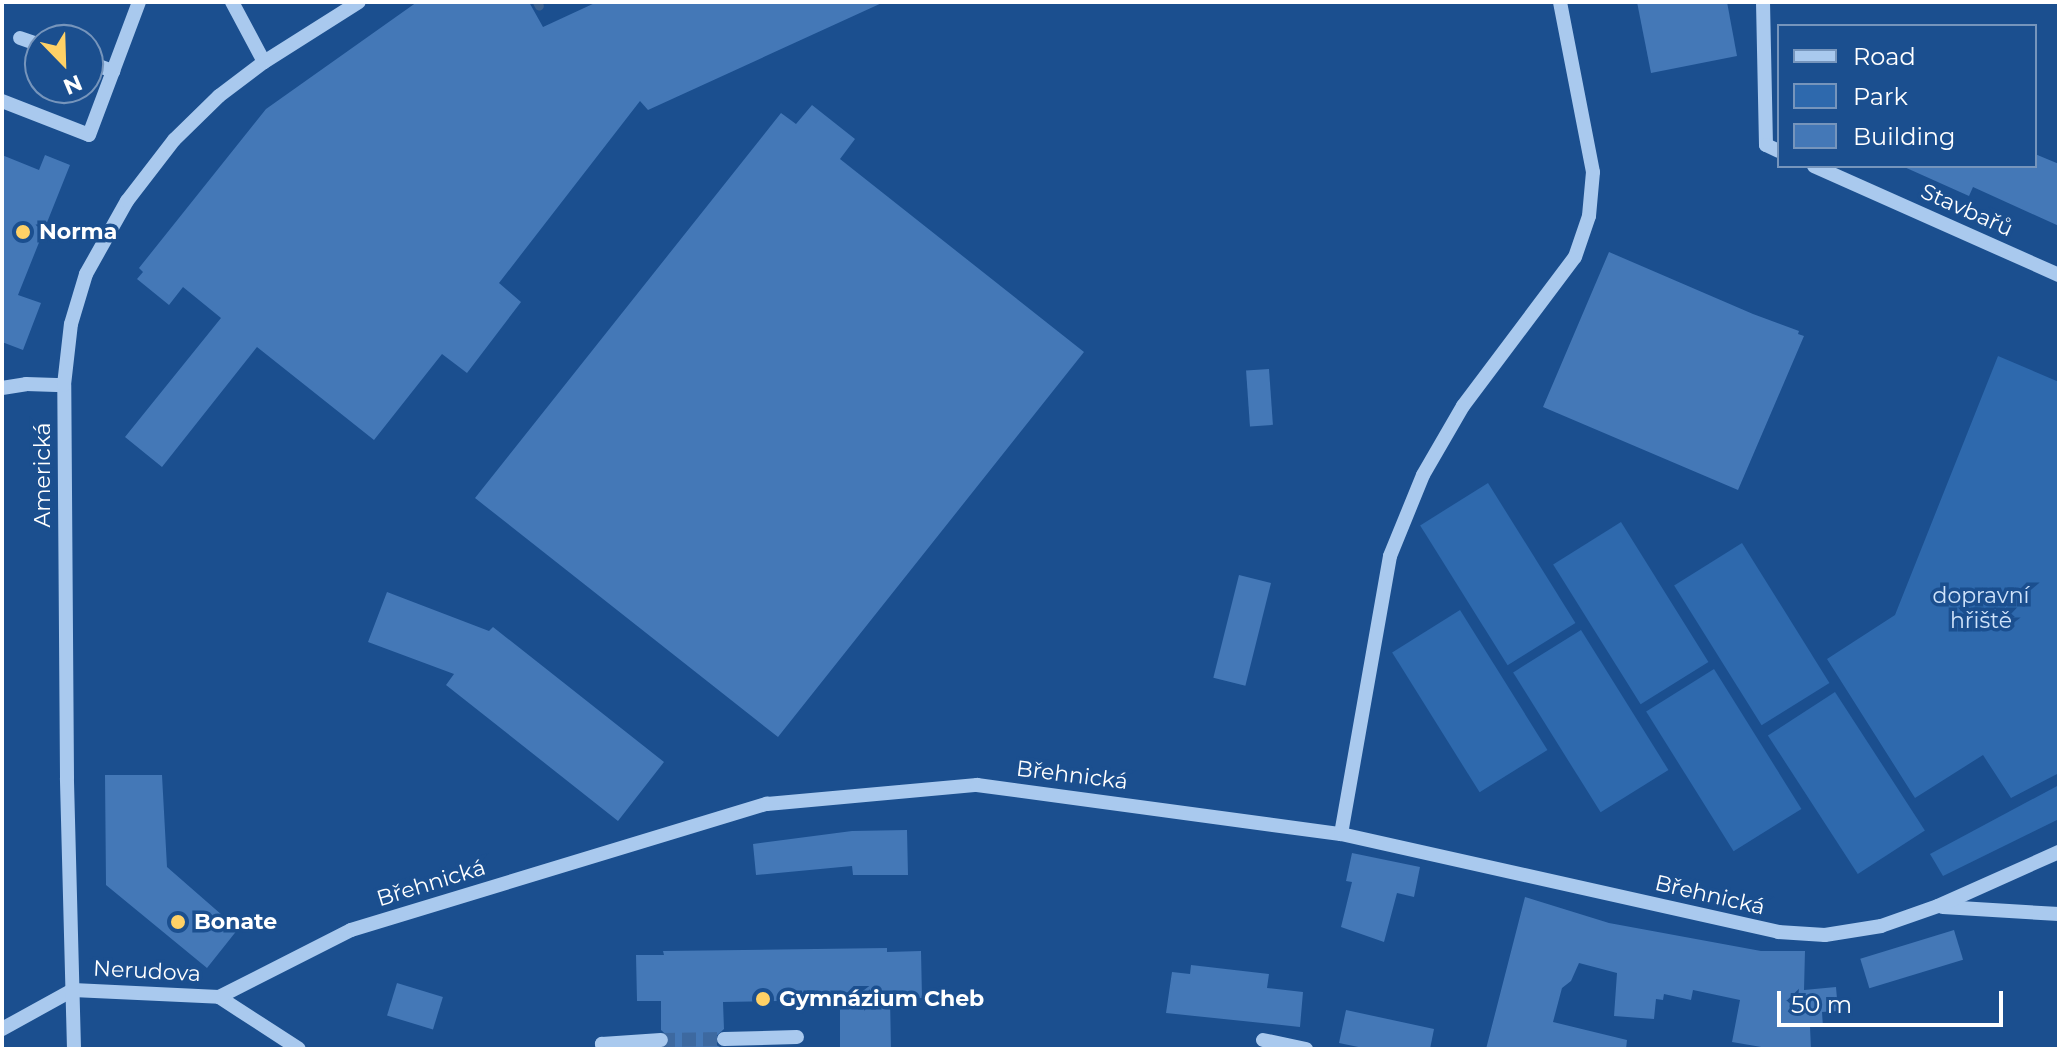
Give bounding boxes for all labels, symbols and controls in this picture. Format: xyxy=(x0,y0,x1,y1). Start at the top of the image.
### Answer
north arrow xyxy=(24,24,104,104)
legend xyxy=(1777,24,2037,168)
text: Road xyxy=(1853,42,1916,71)
text: N xyxy=(59,69,86,101)
text: Park xyxy=(1853,82,1908,111)
text: Building xyxy=(1853,122,1956,151)
street label: Stavbařů xyxy=(1917,178,2017,242)
place label: Norma xyxy=(39,219,117,245)
marker: Norma xyxy=(14,223,32,241)
street label: Americká xyxy=(30,422,56,528)
park label: dopravní hřiště xyxy=(1932,582,2030,634)
street label: Břehnická xyxy=(1015,755,1129,795)
street label: Břehnická xyxy=(373,854,489,912)
street label: Břehnická xyxy=(1652,870,1768,920)
place label: Bonate xyxy=(194,909,277,935)
marker: Bonate xyxy=(169,913,187,931)
street label: Nerudova xyxy=(93,955,201,987)
scale bar xyxy=(1781,975,2007,1025)
place label: Gymnázium Cheb xyxy=(779,986,984,1012)
marker: Gymnázium Cheb xyxy=(754,990,772,1008)
text: 50 m xyxy=(1791,990,1852,1019)

